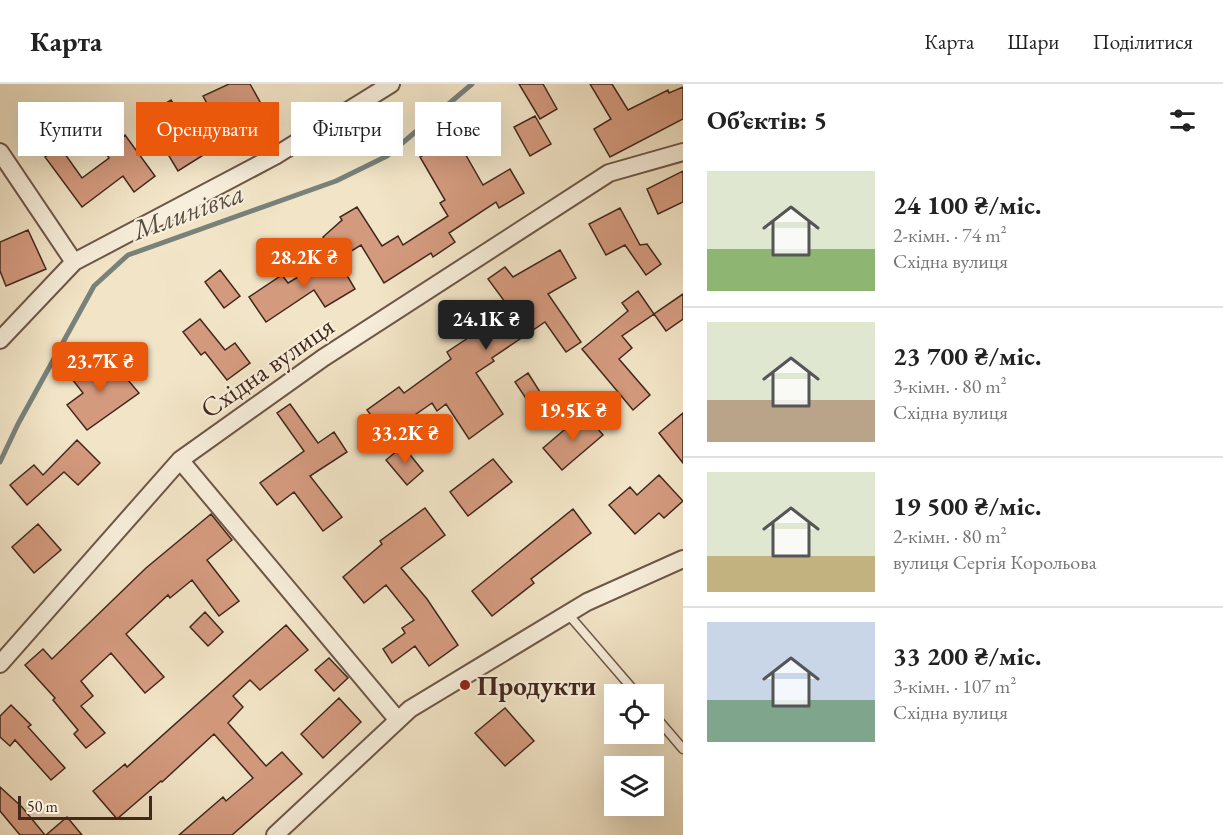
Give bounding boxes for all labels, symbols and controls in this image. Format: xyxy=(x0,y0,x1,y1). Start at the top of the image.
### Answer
text: Карта xyxy=(30,23,102,59)
text: Карта xyxy=(924,28,974,55)
text: Шари xyxy=(1007,28,1059,55)
text: Поділитися xyxy=(1092,28,1193,55)
chip: Купити xyxy=(18,102,124,156)
chip: Орендувати xyxy=(136,102,279,156)
chip: Фільтри xyxy=(291,102,403,156)
chip: Нове xyxy=(415,102,501,156)
text: Об’єктів: 5 xyxy=(707,103,827,137)
icon: filters xyxy=(1166,104,1199,137)
water label: Млинівка xyxy=(125,174,249,248)
text: 24 100 ₴/міс. xyxy=(893,188,1041,222)
icon: home xyxy=(755,195,827,267)
text: 2-кімн. · 74 m² xyxy=(893,222,1007,248)
pin: 28.2K ₴ xyxy=(249,238,359,289)
text: 28.2K ₴ xyxy=(270,244,338,270)
text: Східна вулиця xyxy=(893,248,1008,274)
pin: 24.1K ₴ xyxy=(431,300,541,351)
text: 24.1K ₴ xyxy=(452,306,520,332)
street label: Східна вулиця xyxy=(193,308,341,426)
text: 23 700 ₴/міс. xyxy=(893,339,1041,373)
pin: 23.7K ₴ xyxy=(45,342,155,393)
icon: home xyxy=(755,346,827,418)
text: 23.7K ₴ xyxy=(66,348,134,374)
text: 3-кімн. · 80 m² xyxy=(893,373,1007,399)
pin: 19.5K ₴ xyxy=(518,391,628,442)
text: 19.5K ₴ xyxy=(539,397,607,423)
text: Східна вулиця xyxy=(893,399,1008,425)
pin: 33.2K ₴ xyxy=(350,414,460,465)
text: 33.2K ₴ xyxy=(371,420,439,446)
text: 19 500 ₴/міс. xyxy=(893,489,1041,523)
icon: home xyxy=(755,496,827,568)
text: 2-кімн. · 80 m² xyxy=(893,523,1007,549)
text: вулиця Сергія Корольова xyxy=(893,549,1097,575)
text: 33 200 ₴/міс. xyxy=(893,639,1041,673)
icon: home xyxy=(755,646,827,718)
place label: Продукти xyxy=(477,668,596,703)
text: 3-кімн. · 107 m² xyxy=(893,673,1016,699)
marker: Продукти xyxy=(458,678,472,692)
map controls xyxy=(604,684,664,816)
button: locate xyxy=(604,684,664,744)
text: Східна вулиця xyxy=(893,699,1008,725)
button: layers xyxy=(604,756,664,816)
scale bar xyxy=(18,793,152,820)
text: 50 m xyxy=(27,796,58,817)

